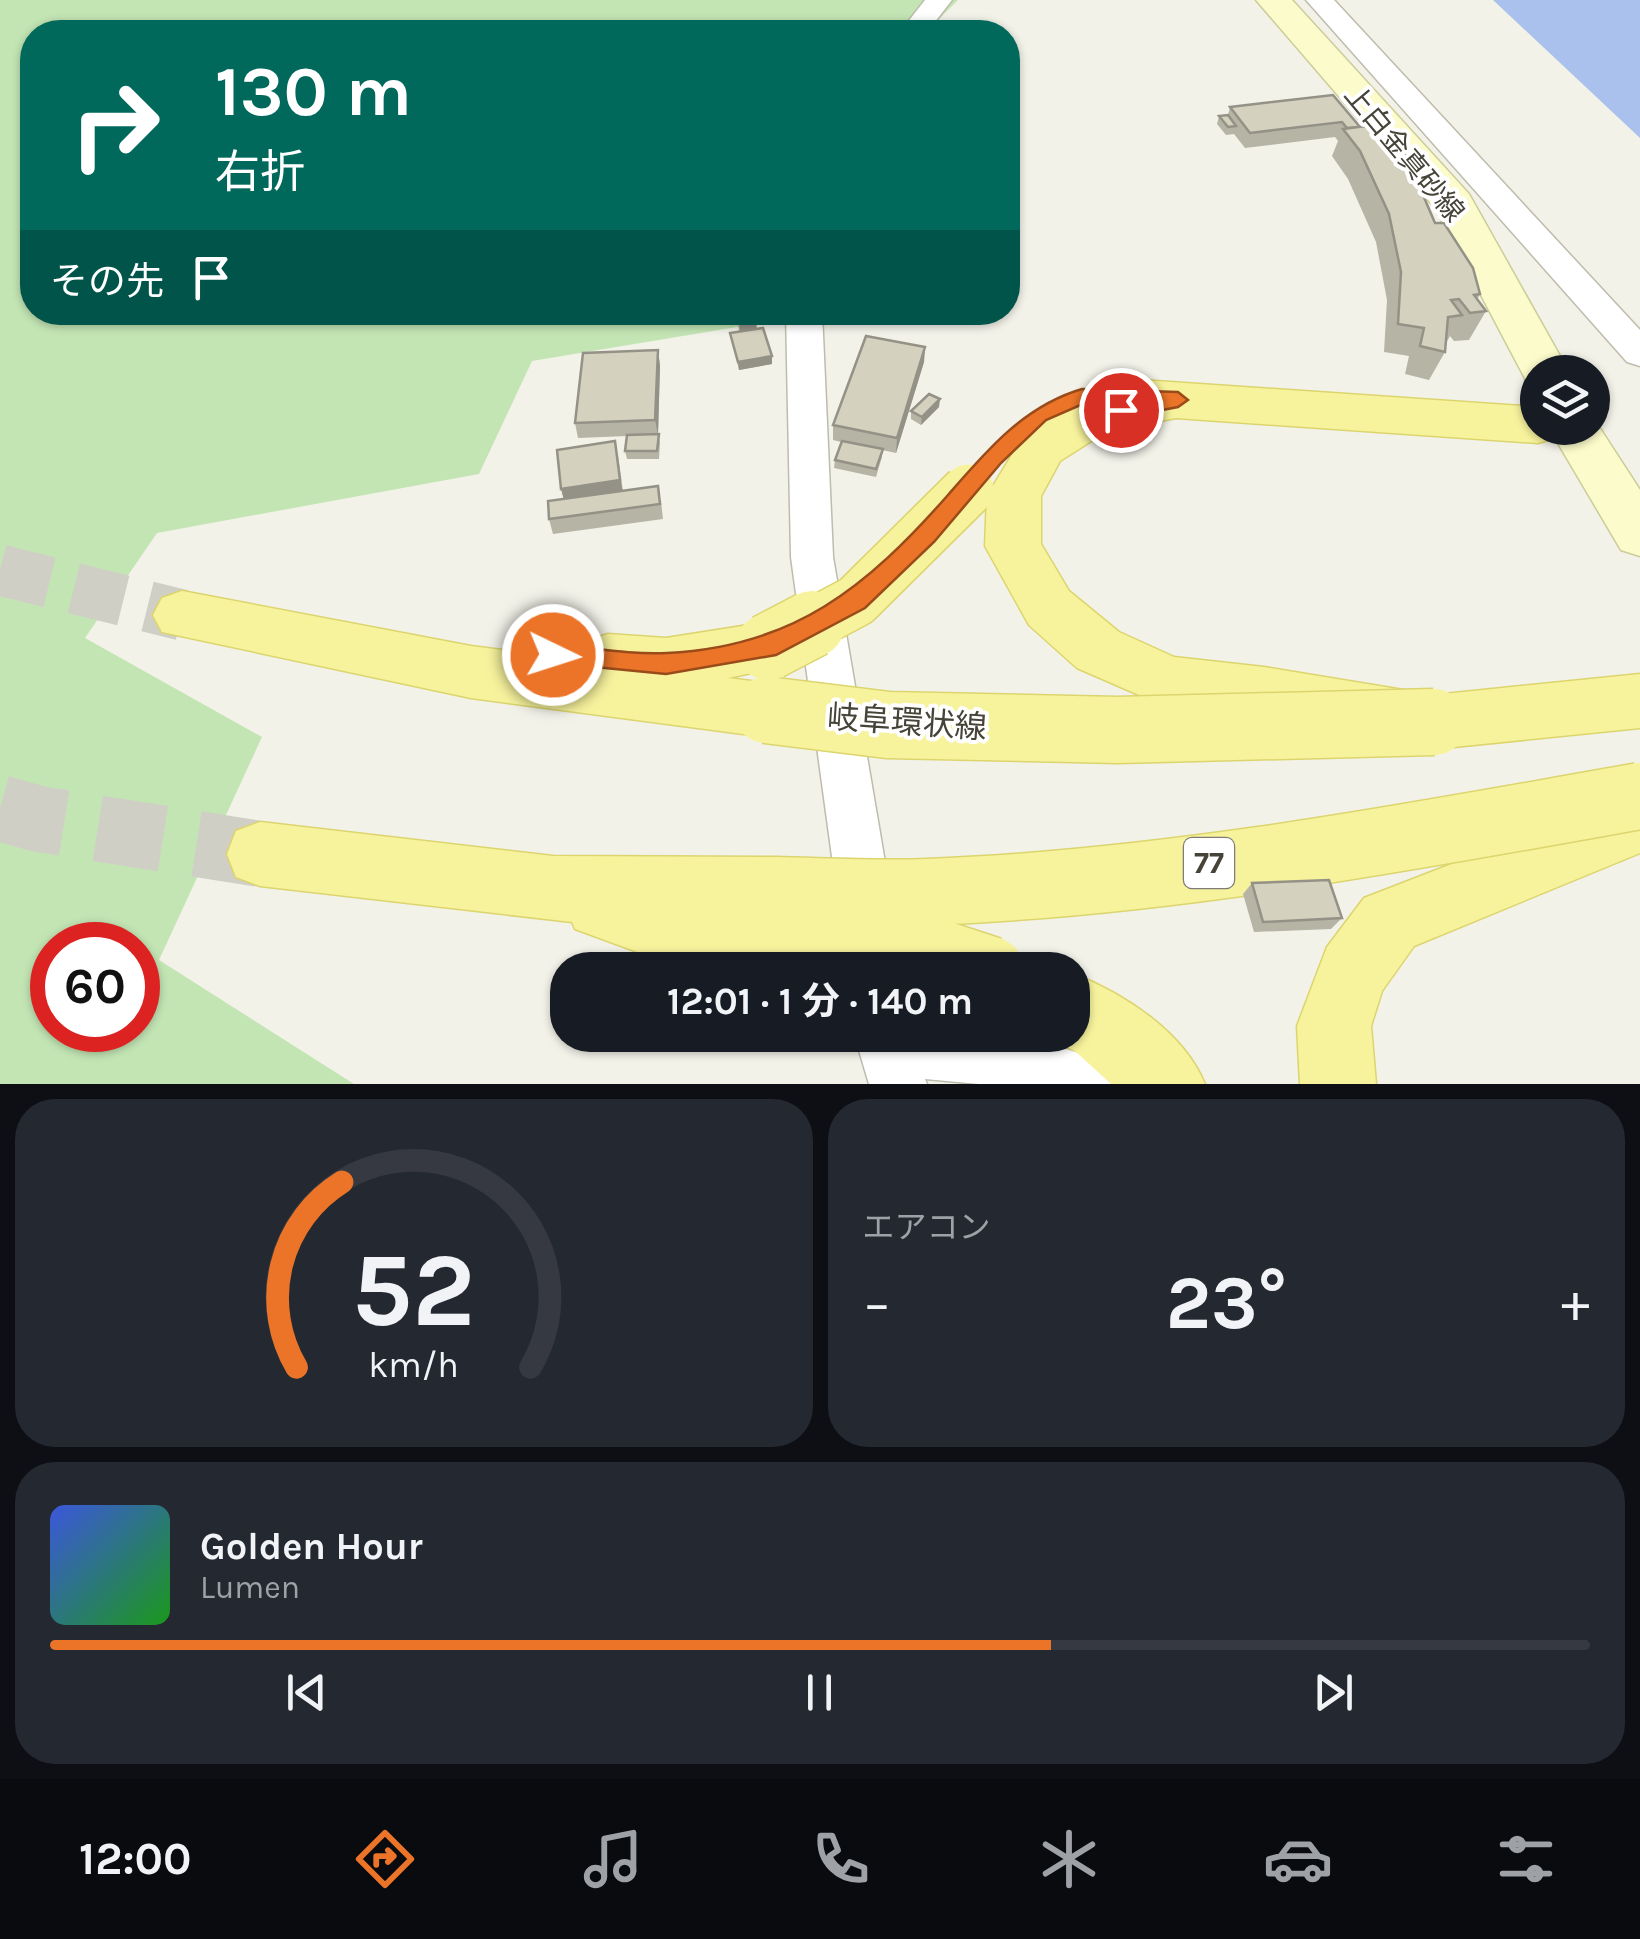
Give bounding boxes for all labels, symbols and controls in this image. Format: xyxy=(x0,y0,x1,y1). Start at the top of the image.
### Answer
text: 130 m xyxy=(215,51,412,133)
icon: right xyxy=(50,60,180,190)
street label: 上白金真砂線 xyxy=(1338,78,1471,228)
text: 右折 xyxy=(215,146,305,198)
icon: arrive xyxy=(184,250,239,305)
text: その先 xyxy=(50,259,164,304)
map controls xyxy=(1520,355,1610,445)
button: layers xyxy=(1520,355,1610,445)
pin xyxy=(1079,368,1164,453)
icon: arrive xyxy=(1094,383,1149,438)
position arrow xyxy=(501,603,605,707)
street label: 岐阜環状線 xyxy=(826,698,988,747)
road number: 77 xyxy=(1184,838,1234,888)
speed limit sign: 60 xyxy=(30,922,160,1052)
text: 12:01 · 1 分 · 140 m xyxy=(667,979,973,1024)
text: エアコン xyxy=(863,1209,991,1246)
text: 52 xyxy=(352,1230,475,1351)
text: 23° xyxy=(1166,1259,1287,1347)
text: − xyxy=(863,1271,891,1335)
text: + xyxy=(1561,1271,1590,1335)
text: km/h xyxy=(368,1344,459,1386)
text: Golden Hour xyxy=(200,1524,423,1569)
text: Lumen xyxy=(200,1569,300,1606)
icon: previous xyxy=(279,1665,334,1720)
icon: pause xyxy=(792,1665,847,1720)
icon: next xyxy=(1306,1665,1361,1720)
icon: directions xyxy=(350,1824,420,1894)
icon: music xyxy=(578,1824,648,1894)
icon: phone xyxy=(806,1824,876,1894)
icon: climate xyxy=(1034,1824,1104,1894)
icon: car xyxy=(1263,1824,1333,1894)
icon: filters xyxy=(1491,1824,1561,1894)
text: 12:00 xyxy=(79,1833,191,1885)

